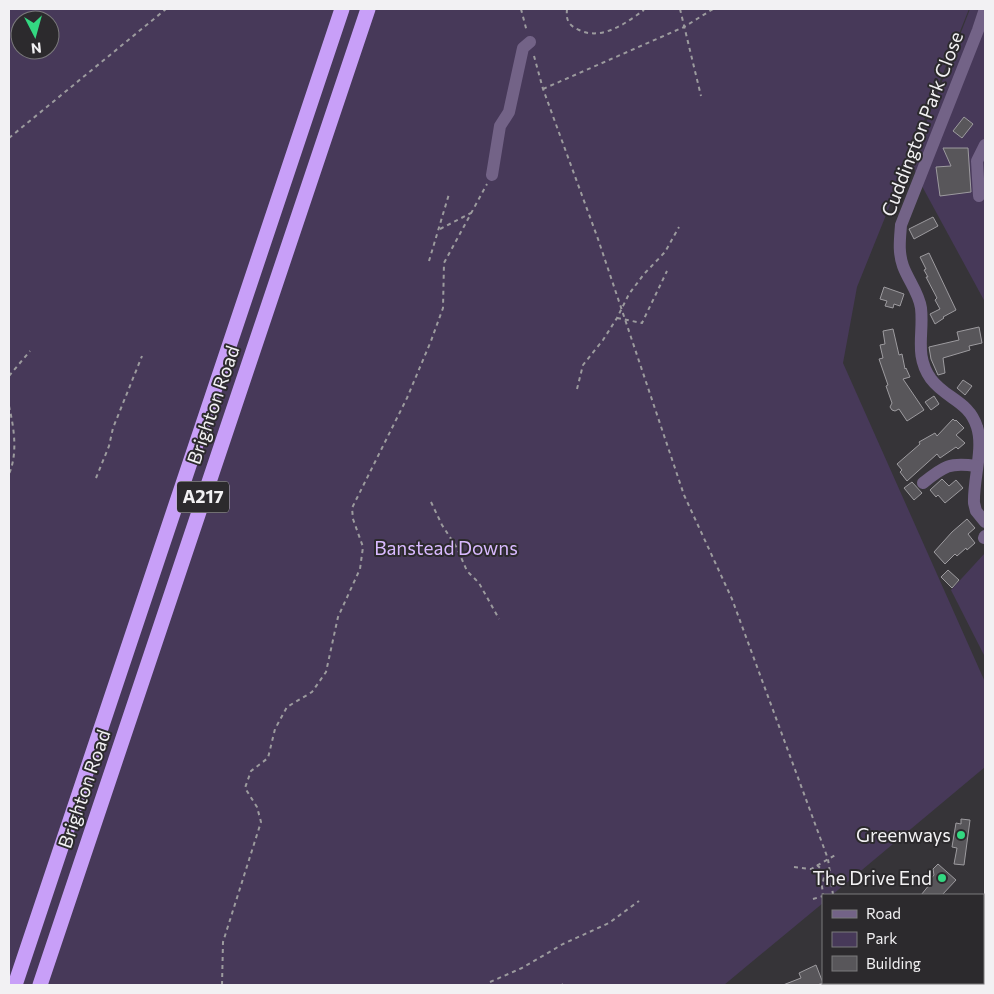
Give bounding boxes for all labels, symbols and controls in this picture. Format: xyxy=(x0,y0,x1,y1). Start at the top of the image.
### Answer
north arrow xyxy=(10,10,60,60)
street label: Cuddington Park Close xyxy=(876,28,967,220)
text: N xyxy=(30,39,43,57)
street label: Brighton Road xyxy=(181,343,244,467)
road number: A217 xyxy=(177,482,229,512)
park label: Banstead Downs xyxy=(374,536,518,559)
street label: Brighton Road xyxy=(52,727,115,851)
place label: Greenways xyxy=(856,823,951,846)
marker: Greenways xyxy=(955,829,967,841)
place label: The Drive End xyxy=(813,866,932,889)
marker: The Drive End xyxy=(936,872,948,884)
legend xyxy=(822,894,984,984)
text: Road xyxy=(866,904,901,922)
text: Park xyxy=(866,929,897,947)
text: Building xyxy=(866,954,921,972)

